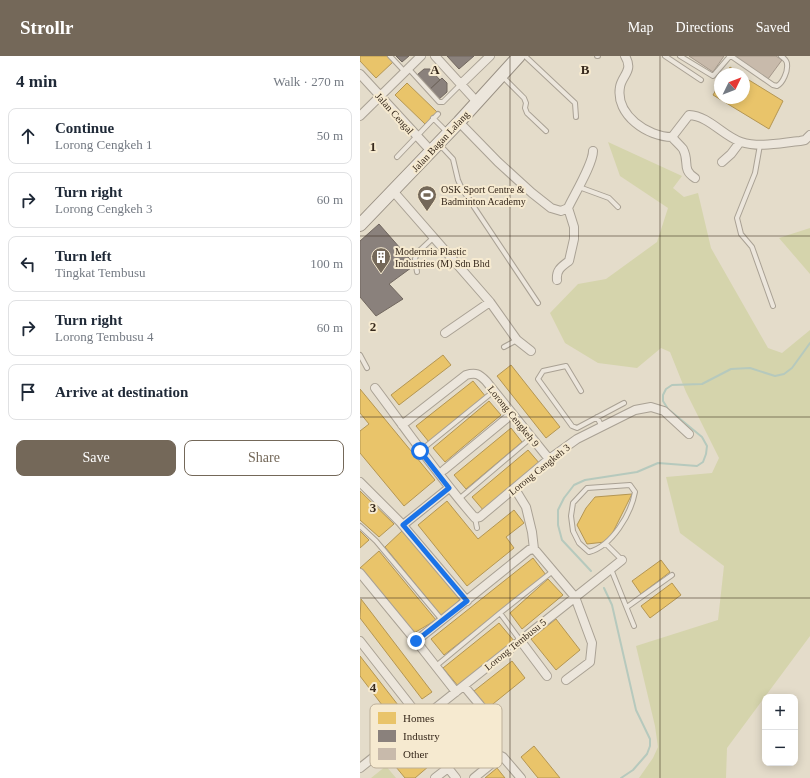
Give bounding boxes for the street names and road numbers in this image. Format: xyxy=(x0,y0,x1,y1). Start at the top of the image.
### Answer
street label: Jalan Cengal xyxy=(373,91,416,136)
street label: Jalan Bagan Lalang xyxy=(409,109,471,174)
street label: Lorong Cengkeh 9 xyxy=(486,384,541,449)
street label: Lorong Cengkeh 3 xyxy=(507,442,572,497)
street label: Lorong Tembusu 5 xyxy=(482,616,548,673)

